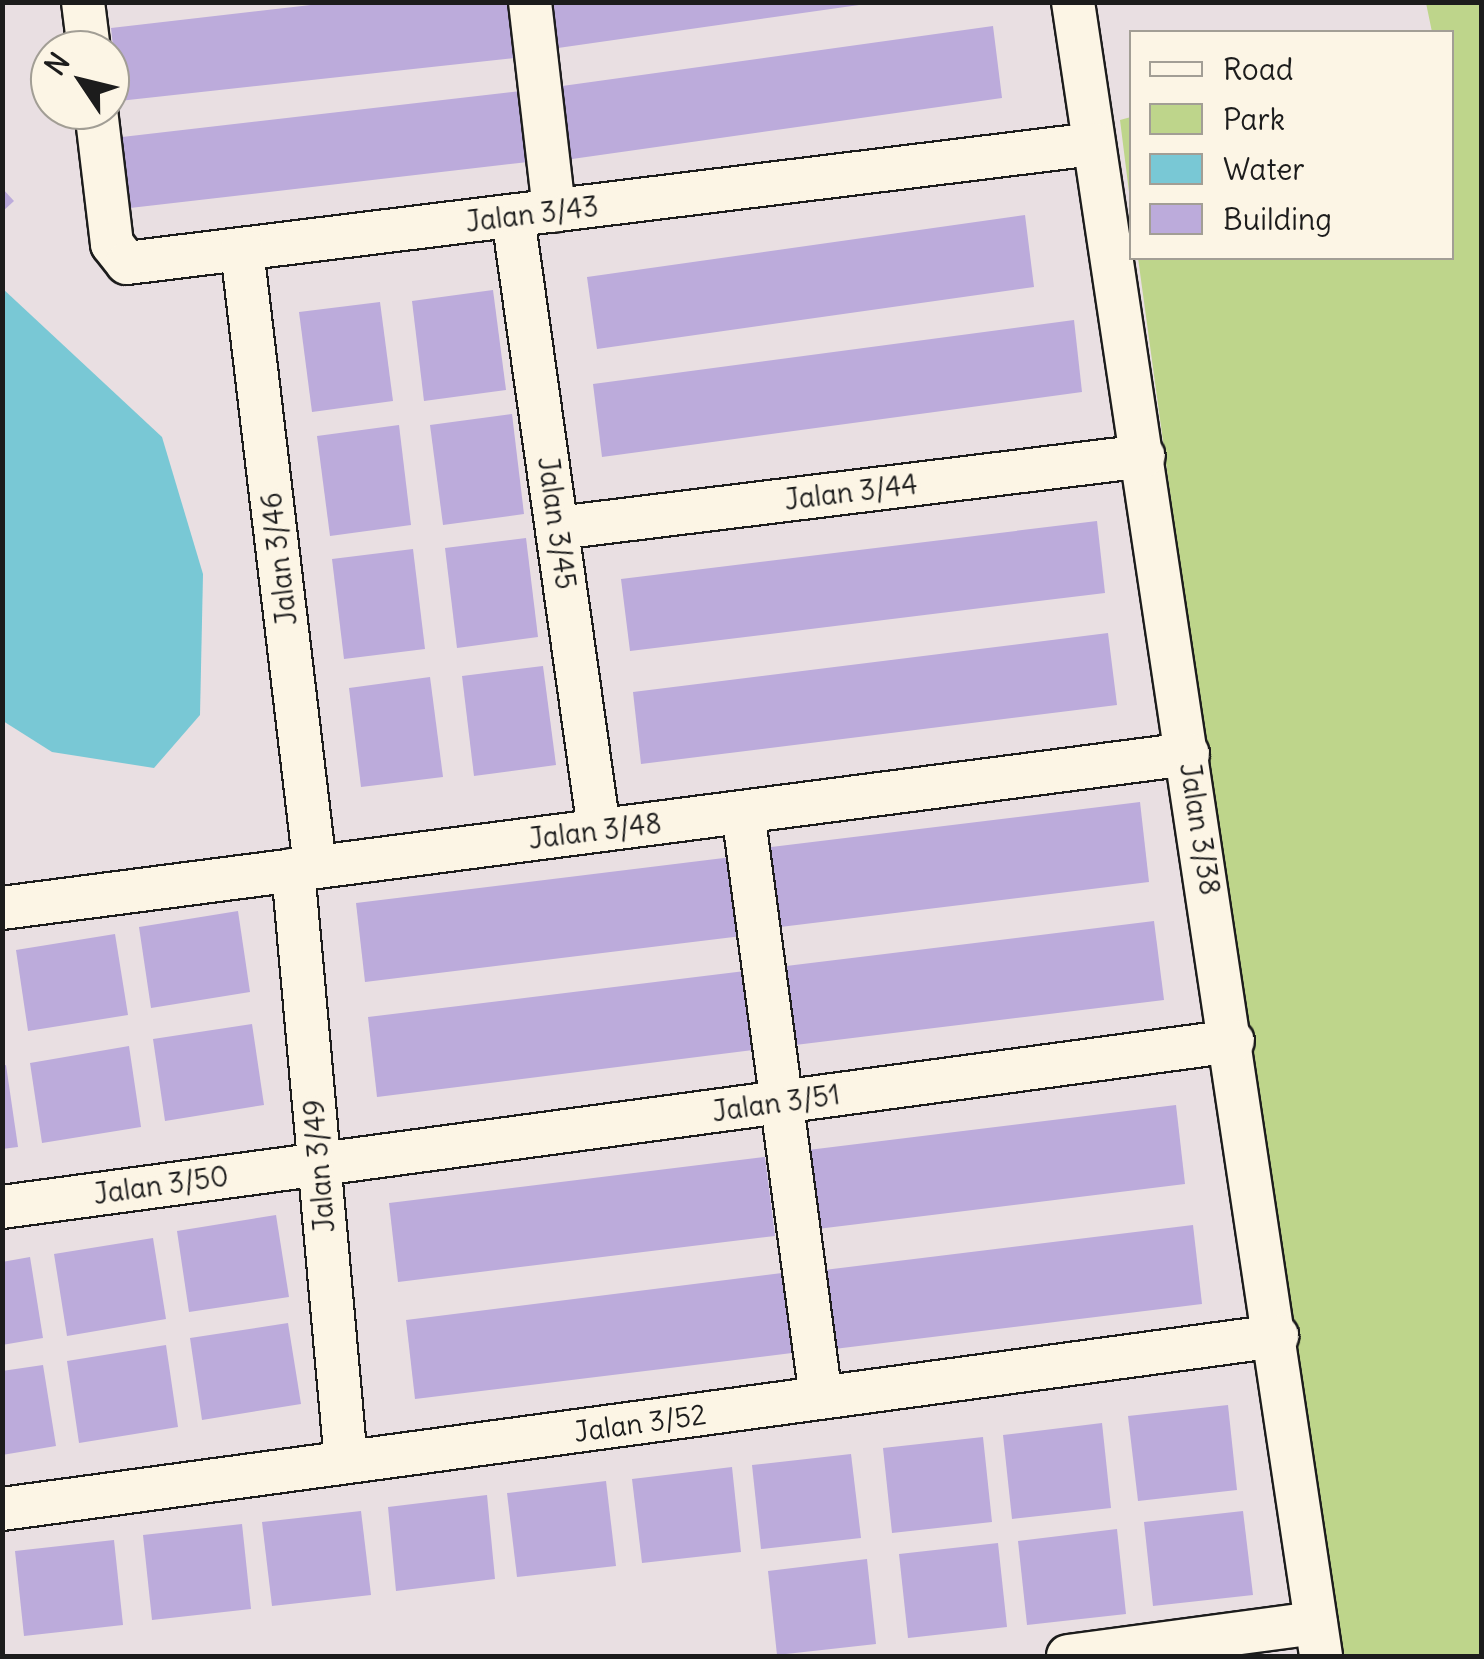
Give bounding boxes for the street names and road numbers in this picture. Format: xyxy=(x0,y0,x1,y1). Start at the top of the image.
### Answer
street label: Jalan 3/43 xyxy=(464,189,600,239)
street label: Jalan 3/45 xyxy=(531,454,583,592)
street label: Jalan 3/44 xyxy=(783,467,919,517)
street label: Jalan 3/46 xyxy=(254,491,304,627)
street label: Jalan 3/38 xyxy=(1173,760,1227,898)
street label: Jalan 3/48 xyxy=(527,806,663,856)
street label: Jalan 3/51 xyxy=(710,1077,842,1129)
street label: Jalan 3/49 xyxy=(296,1098,342,1234)
street label: Jalan 3/50 xyxy=(91,1159,231,1211)
street label: Jalan 3/52 xyxy=(572,1397,708,1449)

